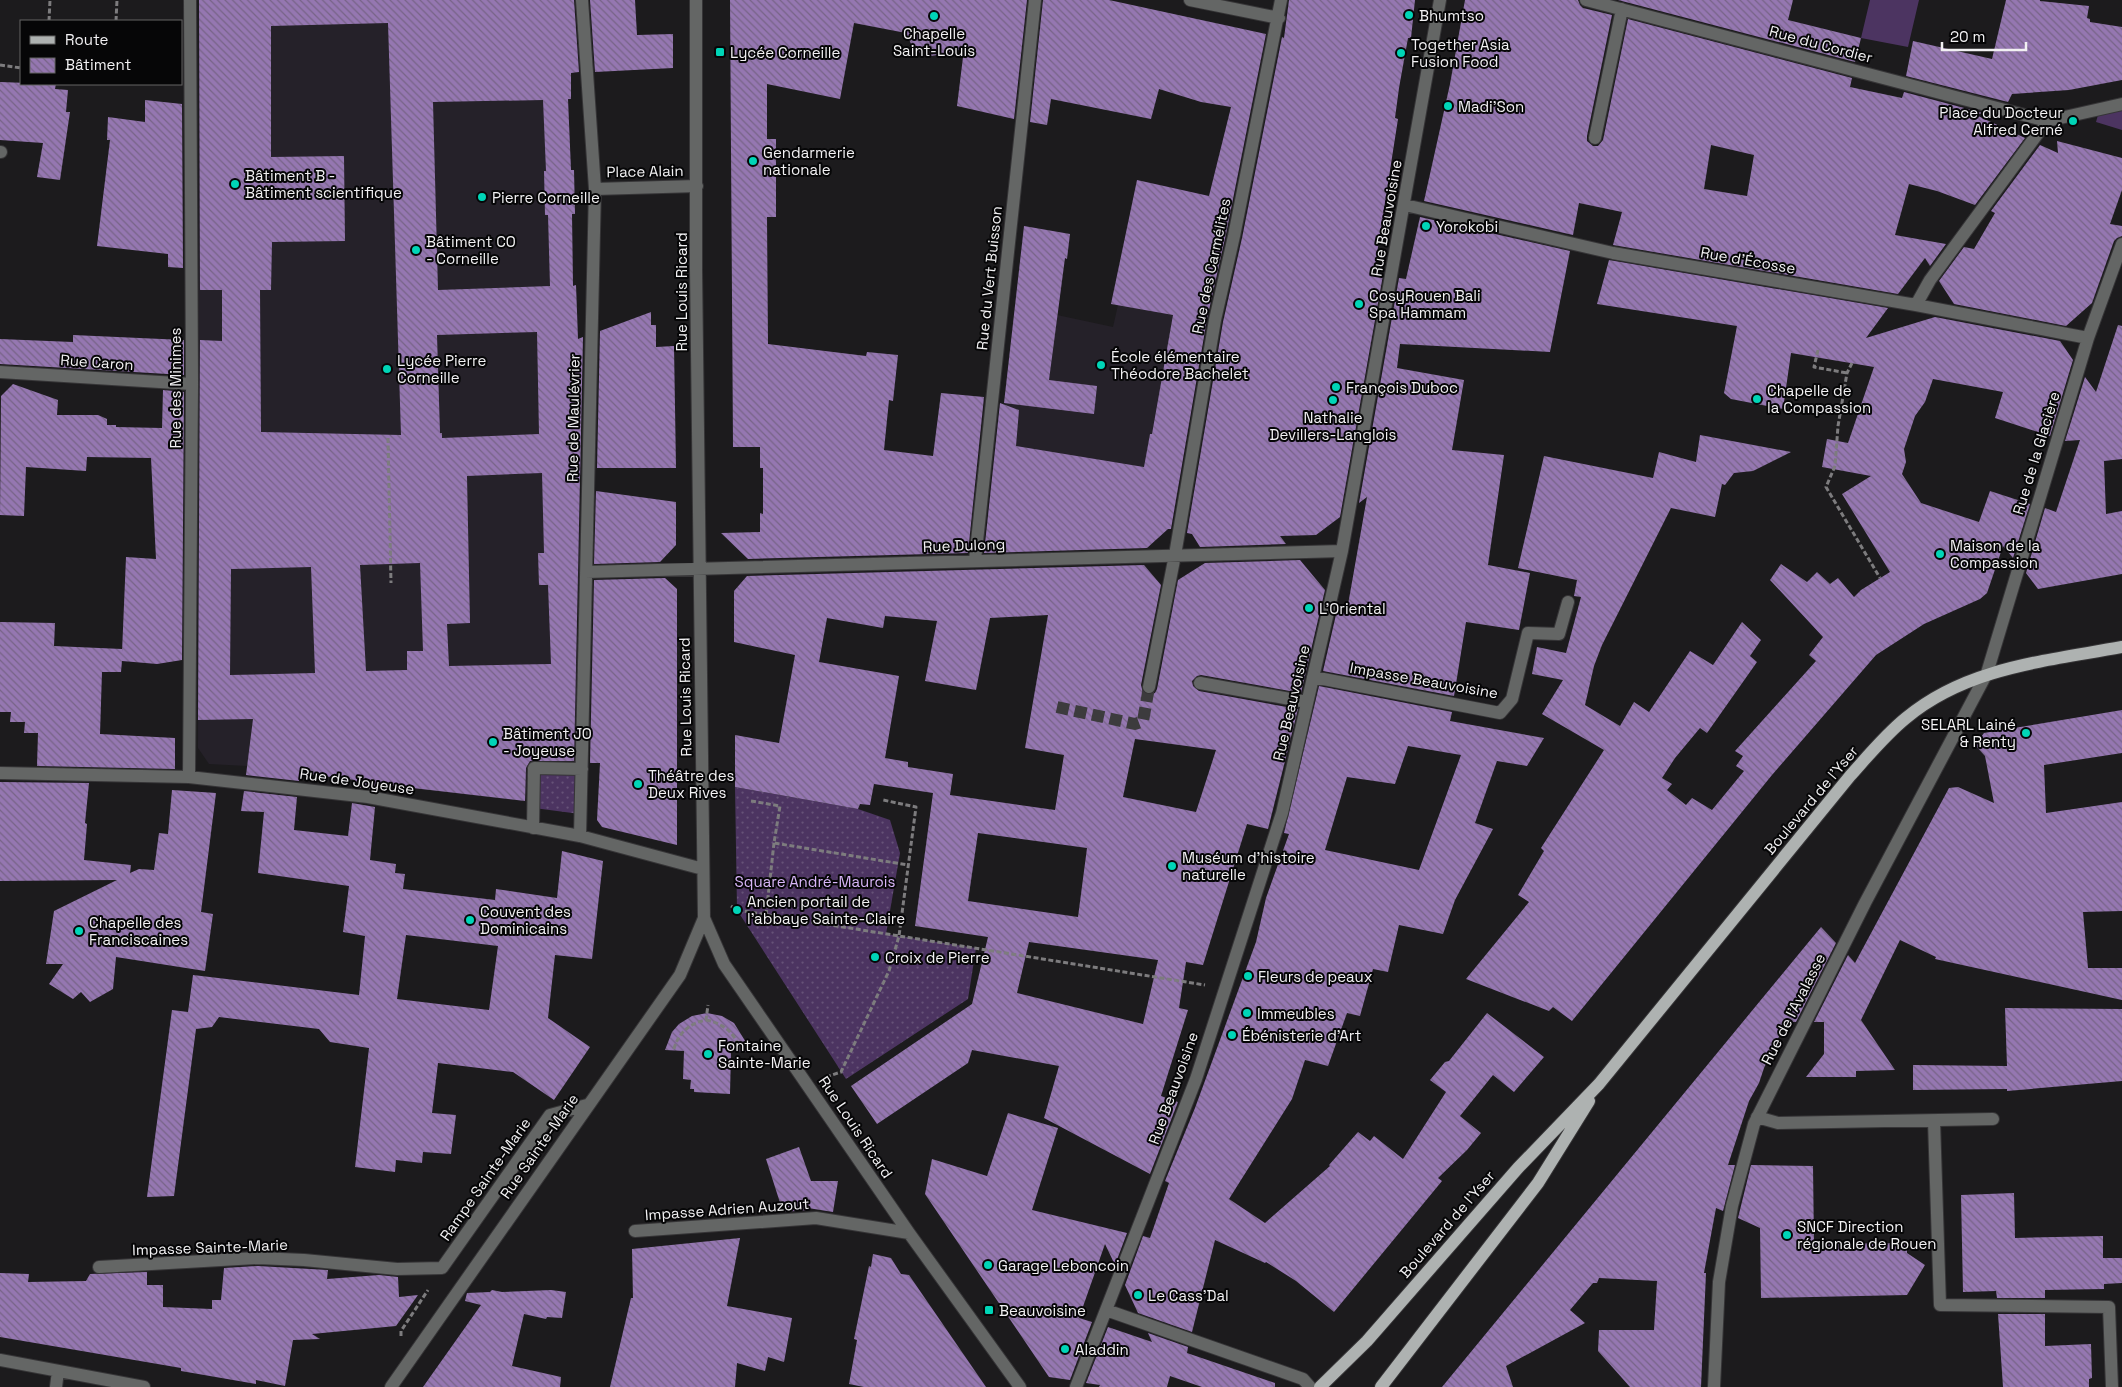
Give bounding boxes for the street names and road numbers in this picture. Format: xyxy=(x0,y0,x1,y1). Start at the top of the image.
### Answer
street label: Rue du Cordier xyxy=(1767,21,1875,67)
street label: Rue Beauvoisine xyxy=(1366,158,1406,278)
street label: Place Alain xyxy=(606,161,684,181)
street label: Rue des Carmélites xyxy=(1187,196,1235,336)
street label: Rue du Vert Buisson xyxy=(972,205,1006,351)
street label: Rue Louis Ricard xyxy=(672,232,691,352)
street label: Rue d'Écosse xyxy=(1699,242,1797,278)
street label: Rue des Minimes xyxy=(166,327,185,448)
street label: Rue Caron xyxy=(60,350,134,374)
street label: Rue de Maulévrier xyxy=(562,353,584,482)
street label: Rue de la Glacière xyxy=(2008,389,2064,517)
street label: Rue Dulong xyxy=(923,534,1005,556)
street label: Rue Louis Ricard xyxy=(674,637,696,757)
street label: Rue Beauvoisine xyxy=(1268,643,1314,763)
street label: Impasse Beauvoisine xyxy=(1348,658,1500,702)
street label: Boulevard de l'Yser xyxy=(1760,741,1862,858)
street label: Rue de Joyeuse xyxy=(298,764,416,798)
street label: Rue de l'Avalasse xyxy=(1757,950,1829,1068)
street label: Rue Beauvoisine xyxy=(1144,1029,1202,1147)
street label: Rue Louis Ricard xyxy=(815,1072,897,1182)
street label: Rue Sainte-Marie xyxy=(496,1090,582,1202)
street label: Rampe Sainte-Marie xyxy=(435,1114,535,1244)
street label: Boulevard de l'Yser xyxy=(1395,1166,1499,1282)
street label: Impasse Adrien Auzout xyxy=(644,1194,810,1224)
street label: Impasse Sainte-Marie xyxy=(132,1235,288,1259)

